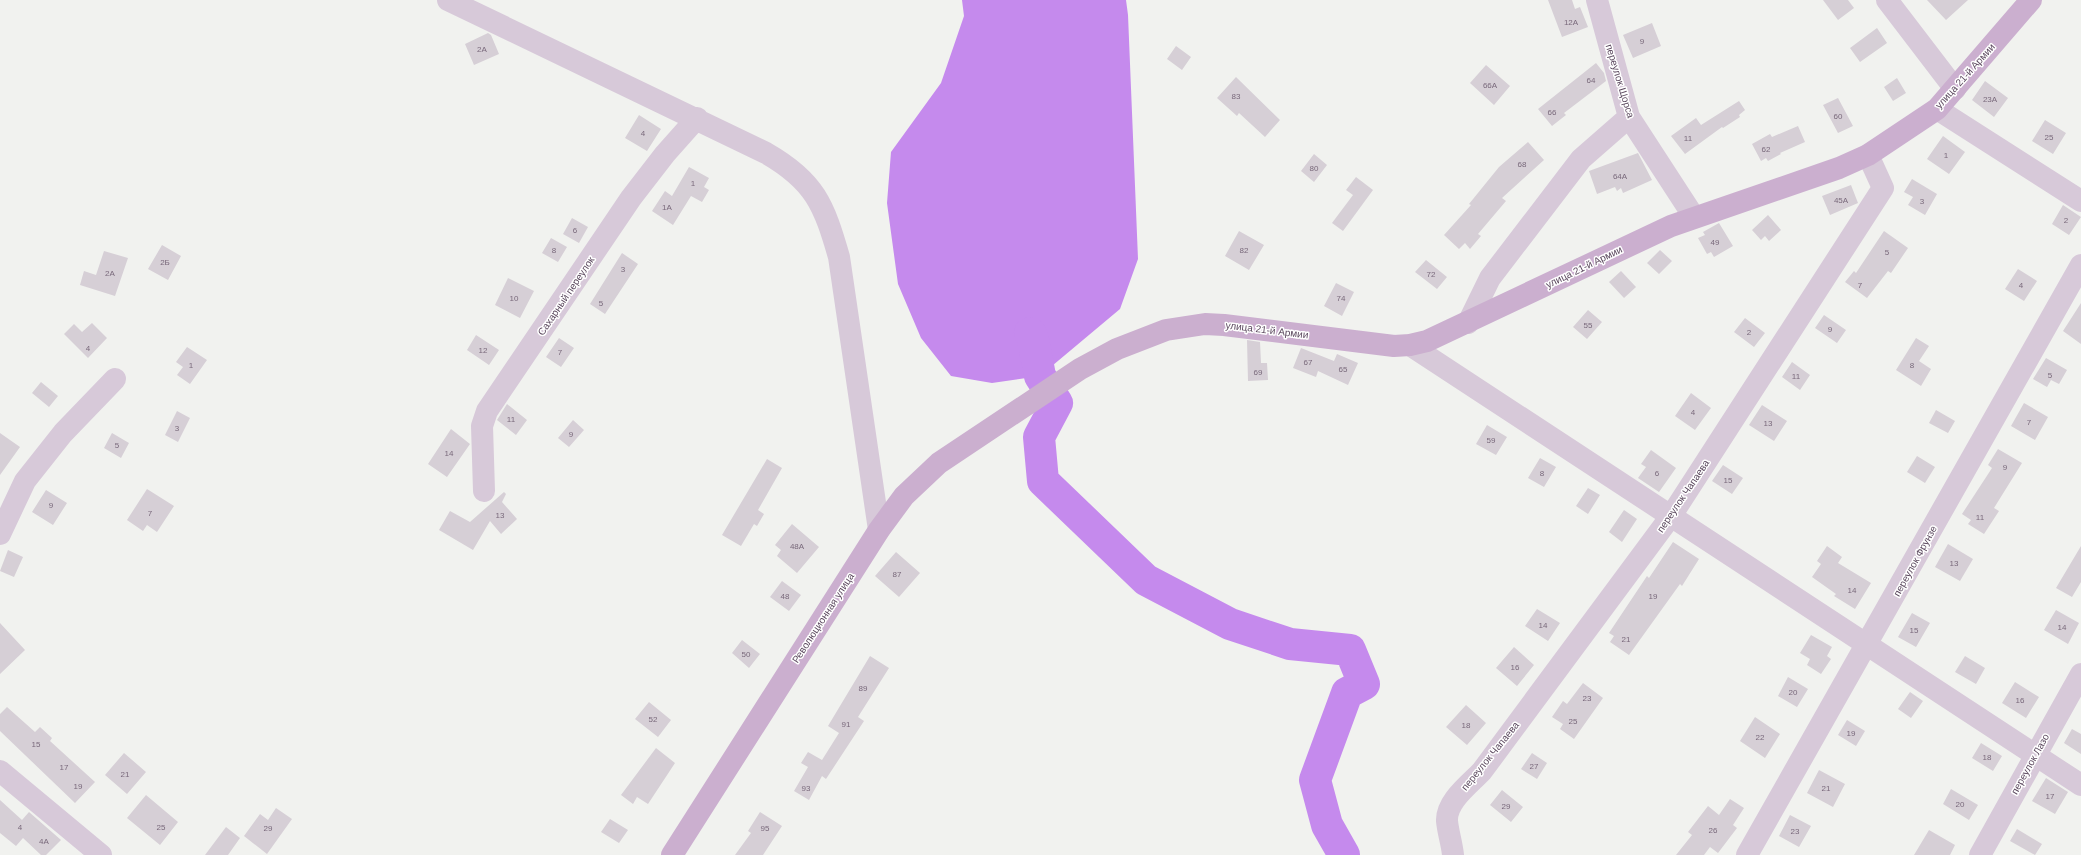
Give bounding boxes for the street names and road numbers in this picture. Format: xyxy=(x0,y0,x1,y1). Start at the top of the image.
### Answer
street label: улица 21-й Армии xyxy=(1933,41,1997,111)
street label: переулок Щорса xyxy=(1604,43,1637,120)
street label: улица 21-й Армии xyxy=(1544,244,1624,290)
street label: Сахарный переулок xyxy=(536,254,597,337)
street label: улица 21-й Армии xyxy=(1225,319,1309,341)
street label: переулок Чапаева xyxy=(1655,457,1712,534)
street label: переулок Фрунзе xyxy=(1891,523,1939,598)
street label: Революционная улица xyxy=(790,571,856,665)
street label: переулок Чапаева xyxy=(1459,719,1521,792)
street label: переулок Лазо xyxy=(2009,731,2051,796)

